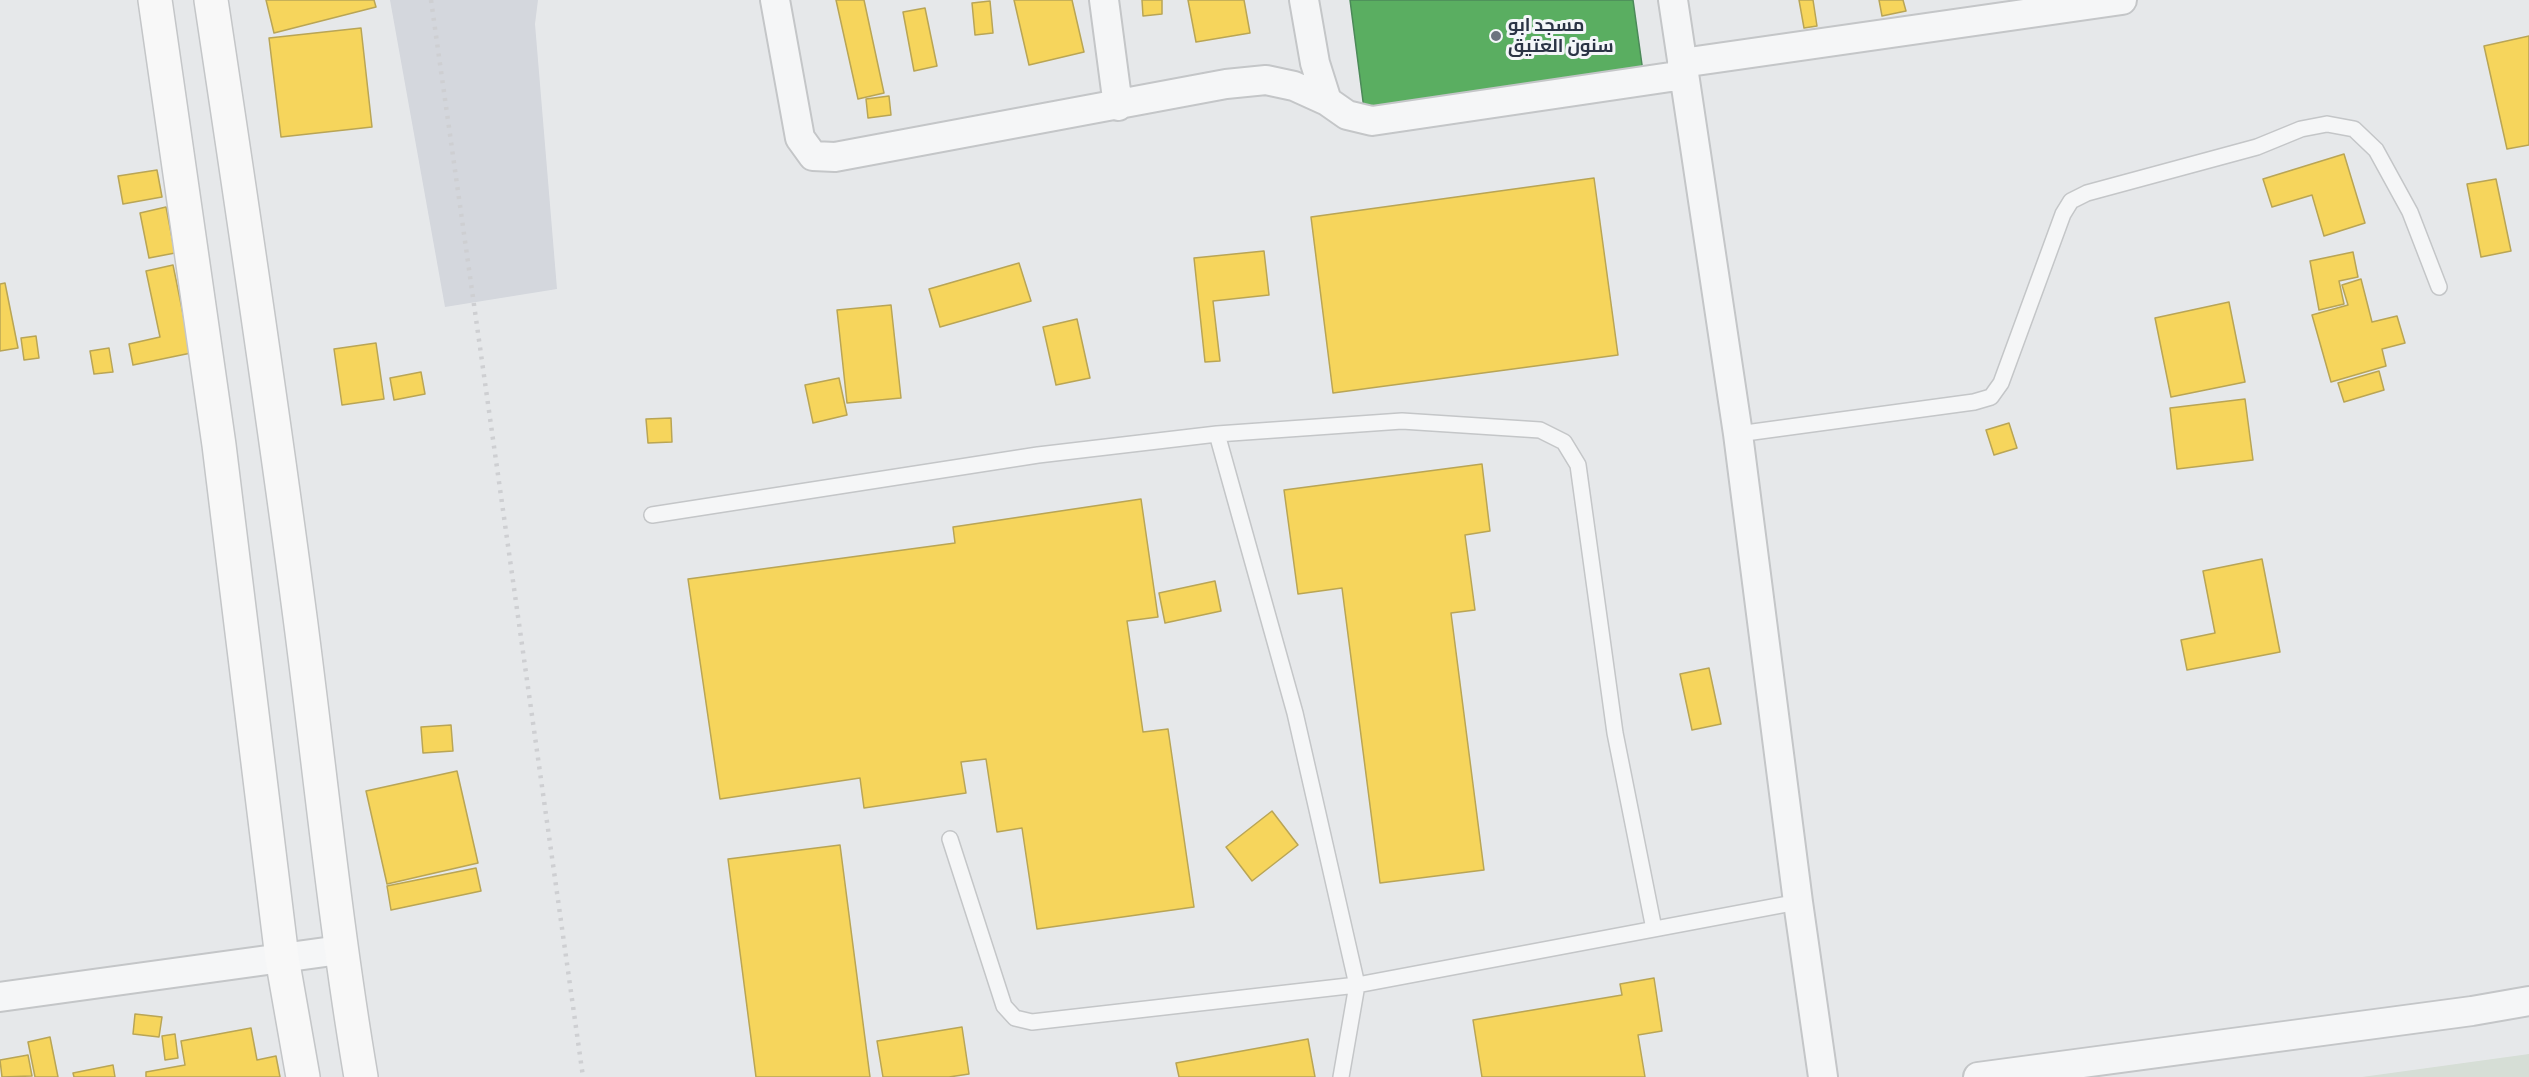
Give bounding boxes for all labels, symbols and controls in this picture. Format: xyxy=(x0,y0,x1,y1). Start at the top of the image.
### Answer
place label: مسجد ابو سنون العتيق xyxy=(1508,15,1614,57)
marker: مسجد ابو سنون العتيق xyxy=(1489,29,1503,43)

